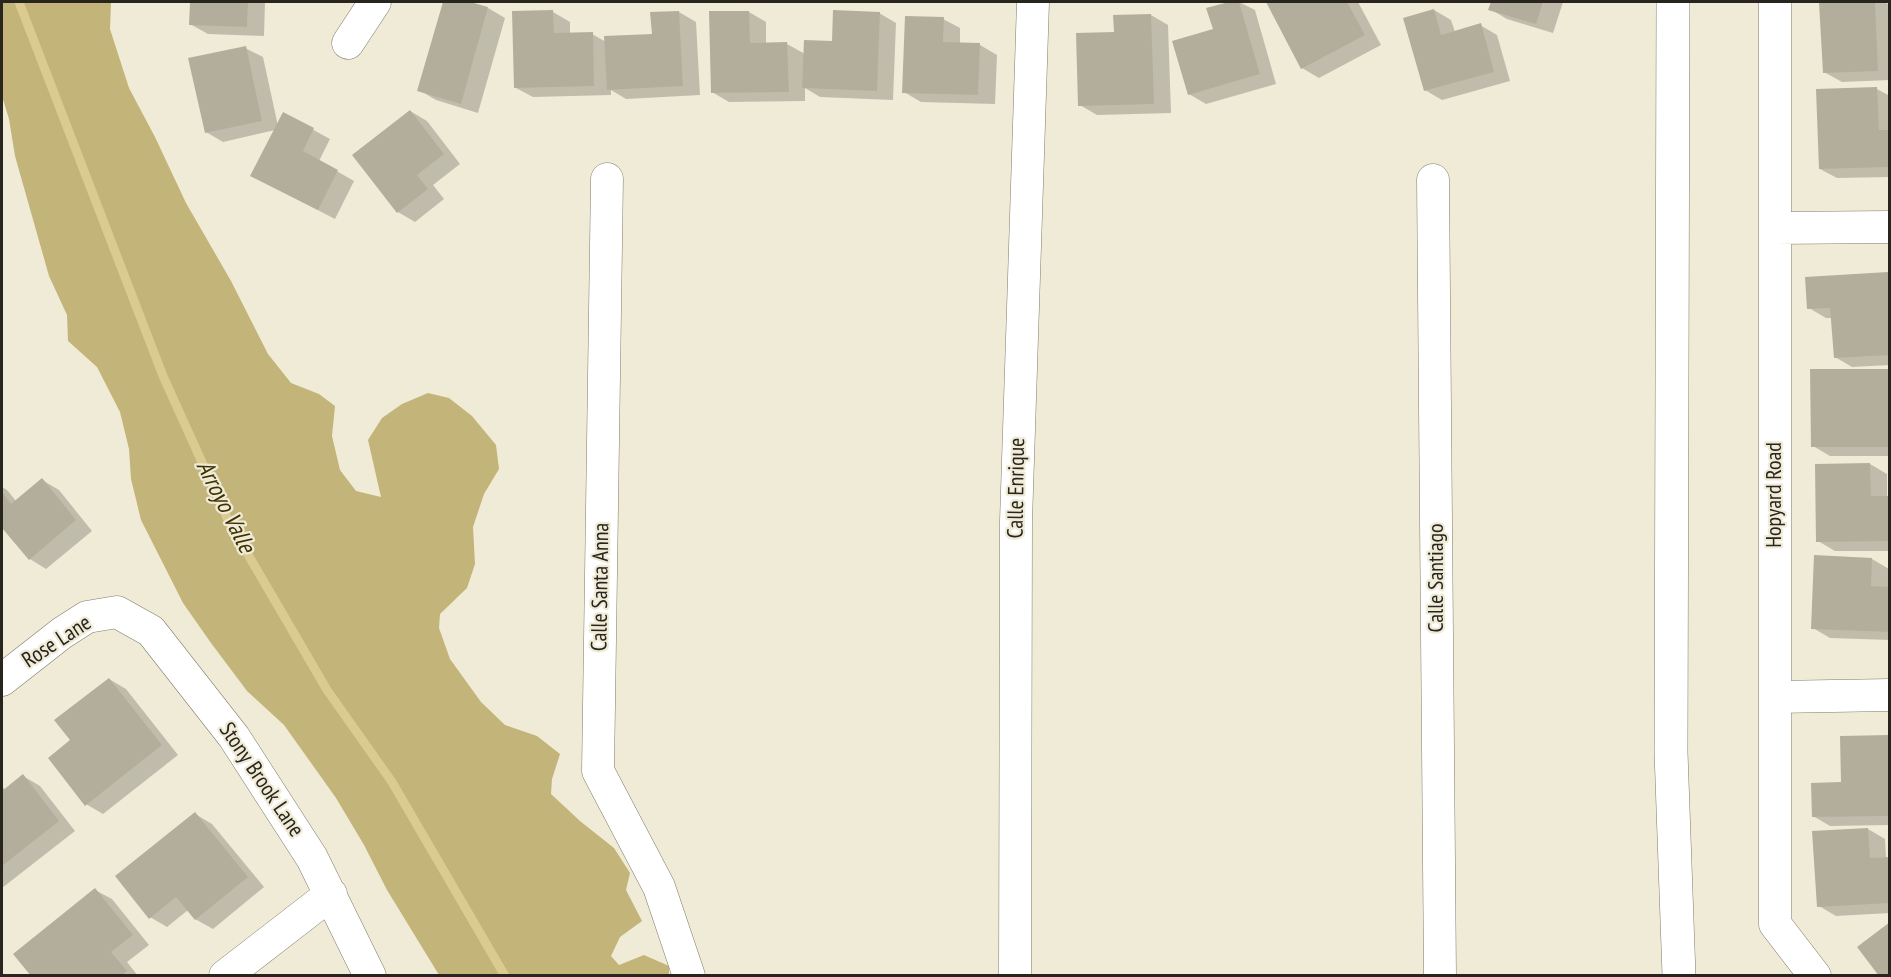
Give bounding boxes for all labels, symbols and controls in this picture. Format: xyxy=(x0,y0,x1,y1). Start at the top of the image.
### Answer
street label: Calle Enrique xyxy=(1003,437,1031,539)
street label: Hopyard Road xyxy=(1762,442,1788,548)
water label: Arroyo Valle xyxy=(189,456,261,558)
street label: Calle Santa Anna xyxy=(587,523,615,651)
street label: Calle Santiago xyxy=(1424,523,1450,633)
street label: Rose Lane xyxy=(18,610,96,674)
street label: Stony Brook Lane xyxy=(213,718,309,842)

